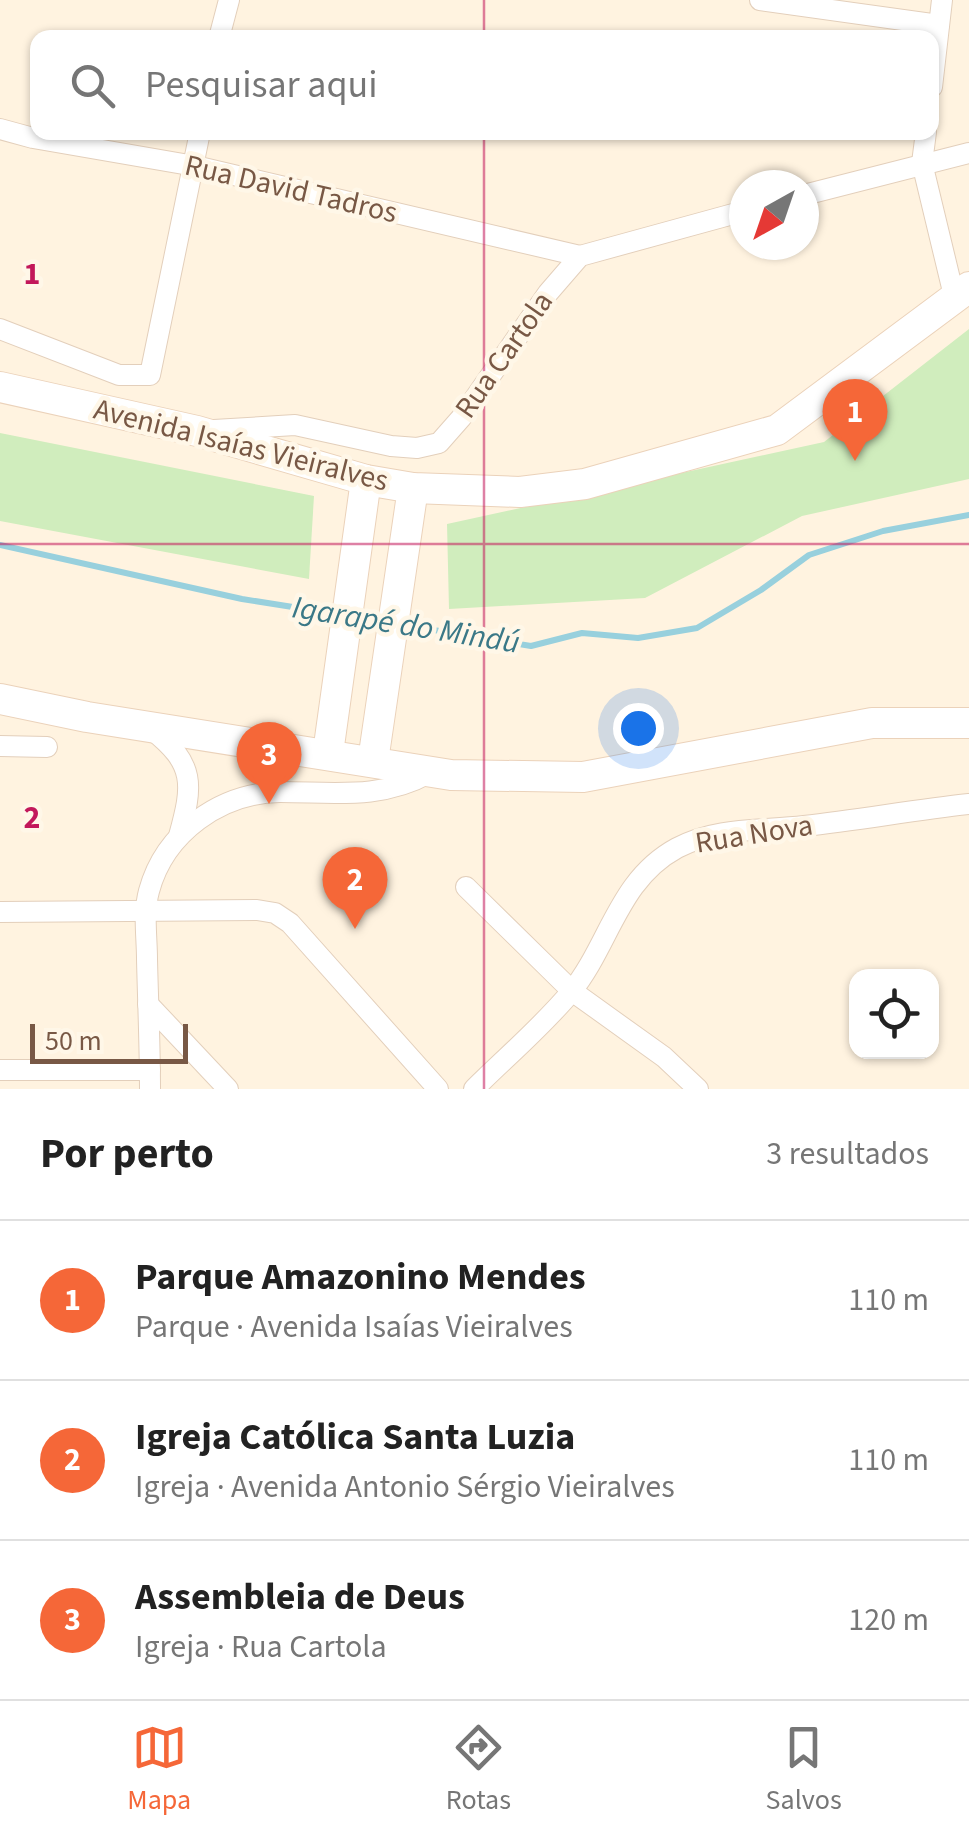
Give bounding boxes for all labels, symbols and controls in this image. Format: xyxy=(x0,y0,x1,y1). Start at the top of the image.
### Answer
search box xyxy=(30,30,939,140)
icon: search xyxy=(65,58,120,113)
text: Pesquisar aqui xyxy=(145,58,378,112)
street label: Rua David Tadros xyxy=(181,144,401,234)
north arrow xyxy=(729,170,819,260)
text: 1 xyxy=(24,251,40,297)
street label: Rua Cartola xyxy=(445,283,563,427)
pin: 1 xyxy=(822,378,888,461)
street label: Avenida Isaías Vieiralves xyxy=(89,388,393,502)
water label: Igarapé do Mindú xyxy=(289,584,523,666)
your location xyxy=(613,703,664,754)
pin: 3 xyxy=(236,722,302,804)
text: 2 xyxy=(24,795,40,841)
street label: Rua Nova xyxy=(692,803,816,865)
pin: 2 xyxy=(322,846,388,929)
map controls xyxy=(849,969,939,1059)
button: locate xyxy=(849,969,939,1059)
scale bar xyxy=(30,1019,188,1064)
text: 50 m xyxy=(45,1021,102,1061)
text: Por perto xyxy=(40,1124,214,1184)
text: 3 resultados xyxy=(766,1131,929,1177)
text: Parque Amazonino Mendes xyxy=(135,1250,586,1304)
text: 1 xyxy=(64,1277,81,1323)
text: 110 m xyxy=(848,1277,929,1323)
text: Parque · Avenida Isaías Vieiralves xyxy=(135,1304,573,1350)
text: Igreja Católica Santa Luzia xyxy=(135,1410,575,1464)
text: 2 xyxy=(64,1437,81,1483)
text: 110 m xyxy=(848,1437,929,1483)
text: Igreja · Avenida Antonio Sérgio Vieiralves xyxy=(135,1464,675,1510)
text: Assembleia de Deus xyxy=(135,1570,465,1624)
text: 3 xyxy=(64,1597,81,1643)
text: 120 m xyxy=(848,1597,929,1643)
text: Igreja · Rua Cartola xyxy=(135,1624,387,1670)
tab: Mapa xyxy=(127,1720,191,1820)
tab: Rotas xyxy=(446,1720,511,1820)
tab: Salvos xyxy=(766,1720,842,1820)

